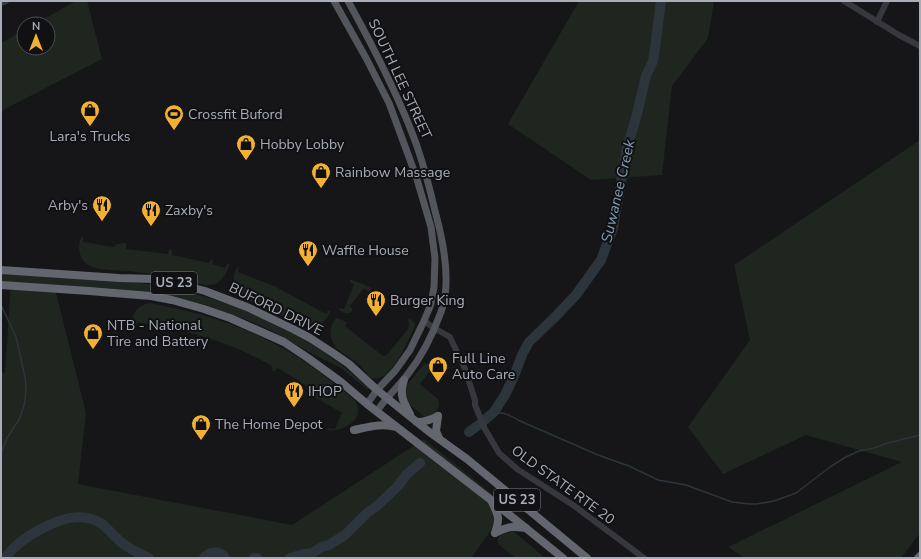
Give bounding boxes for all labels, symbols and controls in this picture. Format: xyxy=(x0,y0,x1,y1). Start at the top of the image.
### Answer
north arrow xyxy=(16,16,56,56)
street label: SOUTH LEE STREET xyxy=(364,16,436,143)
text: N xyxy=(32,19,40,34)
shop icon: Lara's Trucks xyxy=(79,99,101,127)
sports icon: Crossfit Buford xyxy=(163,103,185,131)
place label: Crossfit Buford xyxy=(188,105,283,124)
place label: Lara's Trucks xyxy=(49,127,131,146)
shop icon: Hobby Lobby xyxy=(235,133,257,161)
place label: Hobby Lobby xyxy=(260,135,345,154)
water label: Suwanee Creek xyxy=(596,137,640,245)
shop icon: Rainbow Massage xyxy=(310,161,332,189)
place label: Rainbow Massage xyxy=(335,163,450,182)
restaurant icon: Arby's xyxy=(91,194,113,222)
place label: Arby's xyxy=(48,196,88,215)
restaurant icon: Zaxby's xyxy=(140,199,162,227)
place label: Zaxby's xyxy=(165,201,213,220)
restaurant icon: Waffle House xyxy=(297,239,319,267)
place label: Waffle House xyxy=(322,241,409,260)
road number: US 23 xyxy=(151,272,197,294)
street label: BUFORD DRIVE xyxy=(226,278,326,340)
restaurant icon: Burger King xyxy=(365,289,387,317)
place label: Burger King xyxy=(390,291,465,310)
place label: NTB - National Tire and Battery xyxy=(107,316,209,351)
shop icon: NTB - National Tire and Battery xyxy=(82,322,104,350)
place label: Full Line Auto Care xyxy=(452,349,515,384)
shop icon: Full Line Auto Care xyxy=(427,355,449,383)
restaurant icon: IHOP xyxy=(283,380,305,408)
place label: IHOP xyxy=(308,382,342,401)
shop icon: The Home Depot xyxy=(190,413,212,441)
place label: The Home Depot xyxy=(215,415,323,434)
street label: OLD STATE RTE 20 xyxy=(507,441,619,529)
road number: US 23 xyxy=(494,489,540,511)

